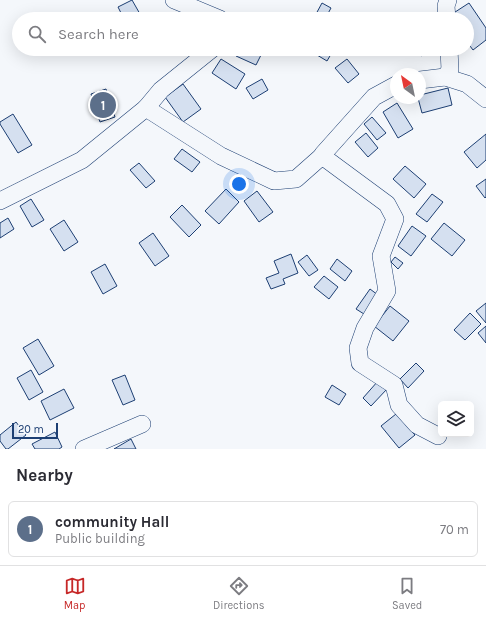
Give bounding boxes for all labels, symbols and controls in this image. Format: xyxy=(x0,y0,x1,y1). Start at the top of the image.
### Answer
search box xyxy=(12,12,474,56)
icon: search xyxy=(26,23,48,45)
text: Search here xyxy=(58,25,139,43)
north arrow xyxy=(390,68,426,104)
pin: 1 xyxy=(90,90,116,120)
your location xyxy=(229,174,249,194)
map controls xyxy=(438,401,474,437)
button: layers xyxy=(438,401,474,437)
scale bar xyxy=(12,421,58,440)
text: 20 m xyxy=(18,423,44,436)
text: Nearby xyxy=(16,465,73,485)
text: community Hall xyxy=(55,513,169,531)
text: 1 xyxy=(28,522,32,537)
text: 70 m xyxy=(440,522,469,537)
text: Public building xyxy=(55,531,145,546)
tab: Map xyxy=(64,575,86,612)
tab: Directions xyxy=(213,575,265,612)
tab: Saved xyxy=(392,575,422,612)

